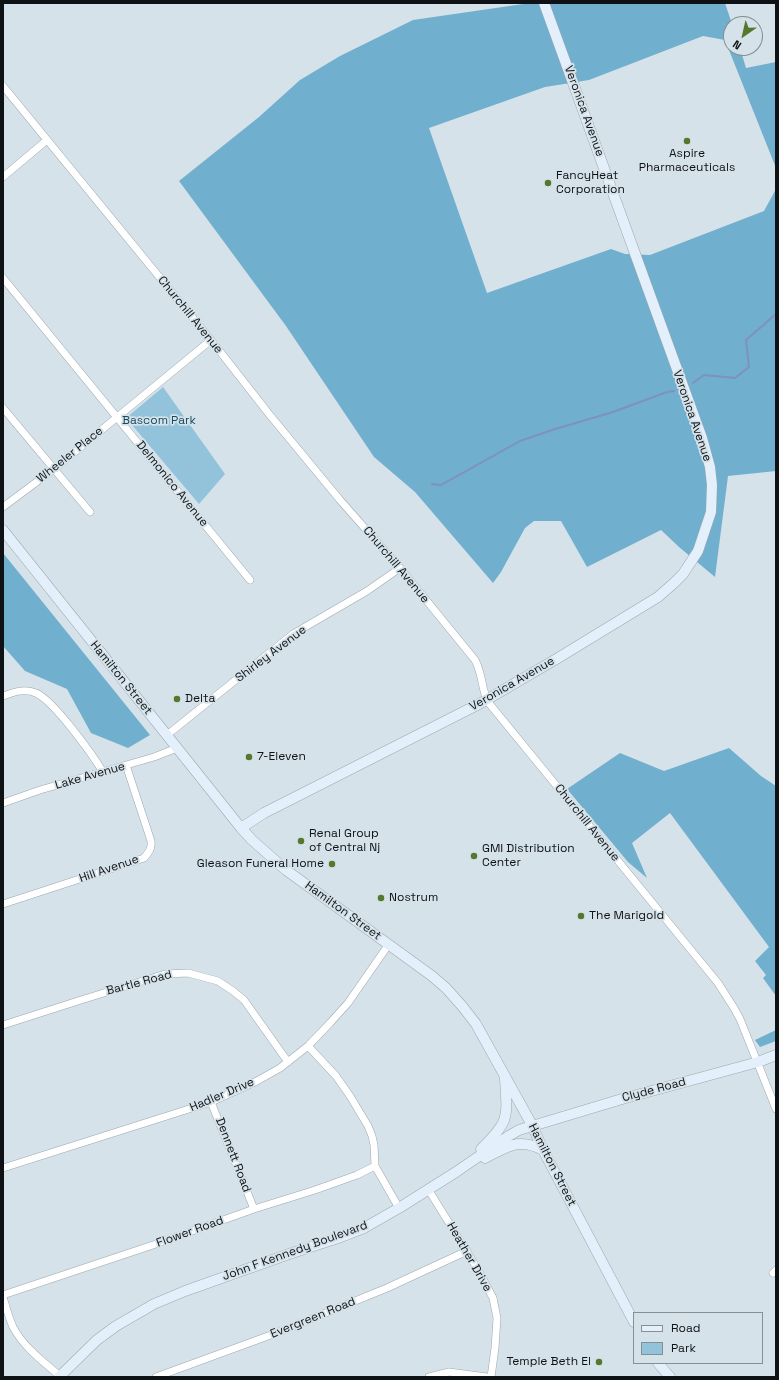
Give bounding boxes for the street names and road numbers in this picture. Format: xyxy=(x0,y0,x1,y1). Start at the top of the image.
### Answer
street label: Veronica Avenue xyxy=(561,64,607,158)
street label: Churchill Avenue xyxy=(154,273,226,357)
street label: Veronica Avenue xyxy=(670,368,714,464)
street label: Wheeler Place xyxy=(34,424,106,486)
street label: Delmonico Avenue xyxy=(133,438,211,530)
street label: Churchill Avenue xyxy=(360,524,432,606)
street label: Shirley Avenue xyxy=(233,623,309,685)
street label: Hamilton Street xyxy=(87,638,155,718)
street label: Veronica Avenue xyxy=(467,654,557,714)
street label: Lake Avenue xyxy=(53,759,127,793)
street label: Churchill Avenue xyxy=(551,781,623,865)
street label: Hill Avenue xyxy=(77,852,141,886)
street label: Hamilton Street xyxy=(302,878,384,944)
street label: Bartle Road xyxy=(105,967,173,999)
street label: Hadler Drive xyxy=(188,1075,256,1115)
street label: Clyde Road xyxy=(621,1075,687,1105)
street label: Dennett Road xyxy=(212,1116,254,1194)
street label: Hamilton Street xyxy=(525,1121,579,1209)
street label: Flower Road xyxy=(154,1213,226,1251)
street label: John F Kennedy Boulevard xyxy=(220,1218,370,1284)
street label: Heather Drive xyxy=(443,1220,495,1294)
street label: Evergreen Road xyxy=(268,1294,358,1342)

